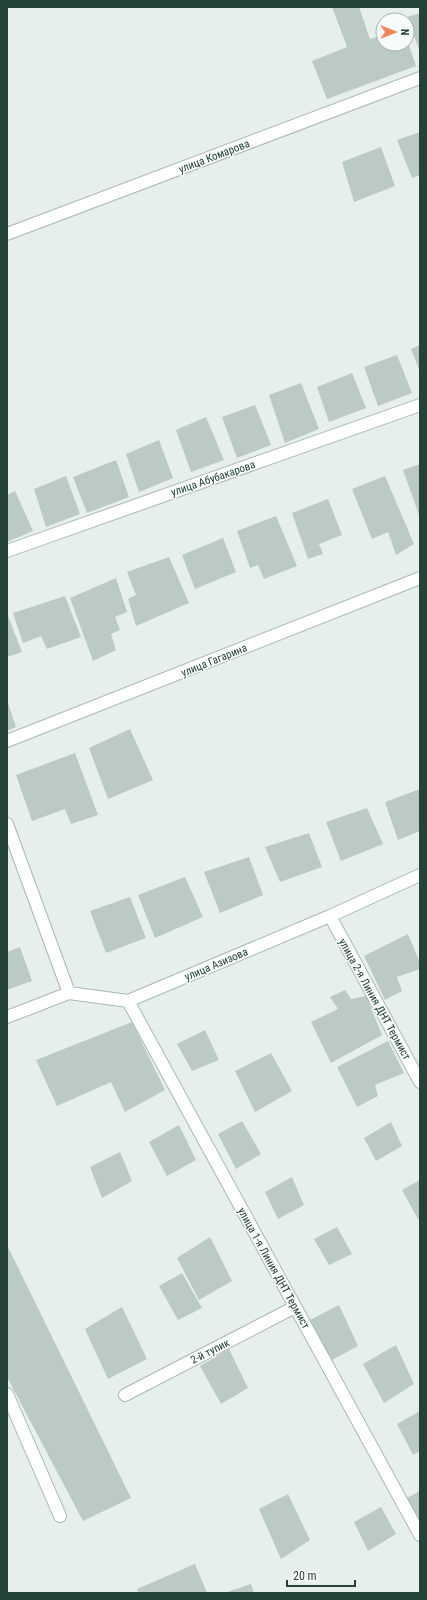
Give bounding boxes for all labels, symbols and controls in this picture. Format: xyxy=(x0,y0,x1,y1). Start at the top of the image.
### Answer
north arrow xyxy=(375,12,415,52)
text: N xyxy=(398,29,411,36)
street label: улица Комарова xyxy=(177,137,251,176)
street label: улица Абубакарова xyxy=(169,458,257,499)
street label: улица Гагарина xyxy=(179,641,249,680)
street label: улица 2-я Линия ДНТ Термист xyxy=(336,936,413,1062)
street label: улица Азизова xyxy=(183,945,250,984)
street label: улица 1-я Линия ДНТ Термист xyxy=(235,1205,312,1331)
street label: 2-й тупик xyxy=(189,1336,233,1367)
scale bar xyxy=(287,1562,355,1588)
text: 20 m xyxy=(293,1569,317,1583)

